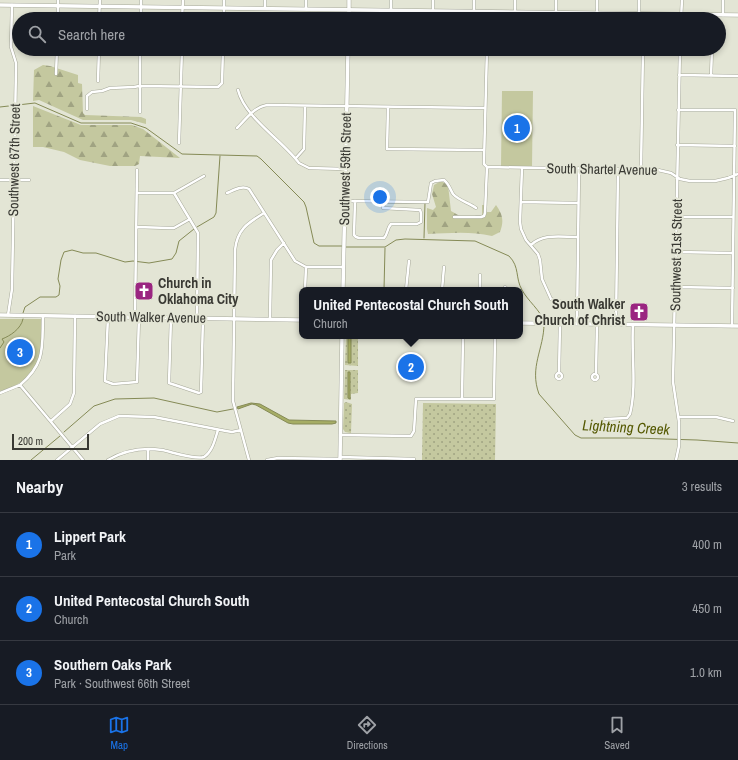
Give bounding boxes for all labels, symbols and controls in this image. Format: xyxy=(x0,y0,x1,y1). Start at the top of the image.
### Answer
search box xyxy=(12,12,726,56)
icon: search xyxy=(26,23,48,45)
text: Search here xyxy=(58,24,125,45)
street label: Southwest 67th Street xyxy=(4,103,24,217)
street label: Southwest 59th Street xyxy=(335,112,355,226)
pin: 1 xyxy=(504,113,530,143)
street label: South Shartel Avenue xyxy=(546,159,658,179)
your location xyxy=(370,187,390,207)
street label: Southwest 51st Street xyxy=(666,199,686,311)
place label: Church in Oklahoma City xyxy=(158,274,239,308)
church icon: Church in Oklahoma City xyxy=(133,280,155,302)
popup xyxy=(299,287,523,339)
text: United Pentecostal Church South xyxy=(313,294,509,315)
place label: South Walker Church of Christ xyxy=(534,295,626,329)
church icon: South Walker Church of Christ xyxy=(628,301,650,323)
street label: South Walker Avenue xyxy=(96,307,206,327)
text: Church xyxy=(313,315,348,332)
pin: 3 xyxy=(7,337,33,367)
pin: 2 xyxy=(398,352,424,382)
water label: Lightning Creek xyxy=(582,414,671,440)
scale bar xyxy=(12,432,89,451)
text: 200 m xyxy=(18,434,43,448)
text: Nearby xyxy=(16,475,63,498)
text: 3 results xyxy=(682,478,722,495)
text: Lippert Park xyxy=(54,526,126,547)
text: 1 xyxy=(26,536,32,553)
text: 400 m xyxy=(692,536,722,553)
text: Park xyxy=(54,547,76,564)
text: United Pentecostal Church South xyxy=(54,590,249,611)
text: 2 xyxy=(26,600,32,617)
text: 450 m xyxy=(692,600,722,617)
text: Church xyxy=(54,611,88,628)
text: Southern Oaks Park xyxy=(54,654,172,675)
text: 3 xyxy=(26,664,32,681)
text: 1.0 km xyxy=(690,664,722,681)
text: Park · Southwest 66th Street xyxy=(54,675,190,692)
tab: Map xyxy=(108,714,130,752)
tab: Directions xyxy=(347,714,388,752)
tab: Saved xyxy=(604,714,630,752)

